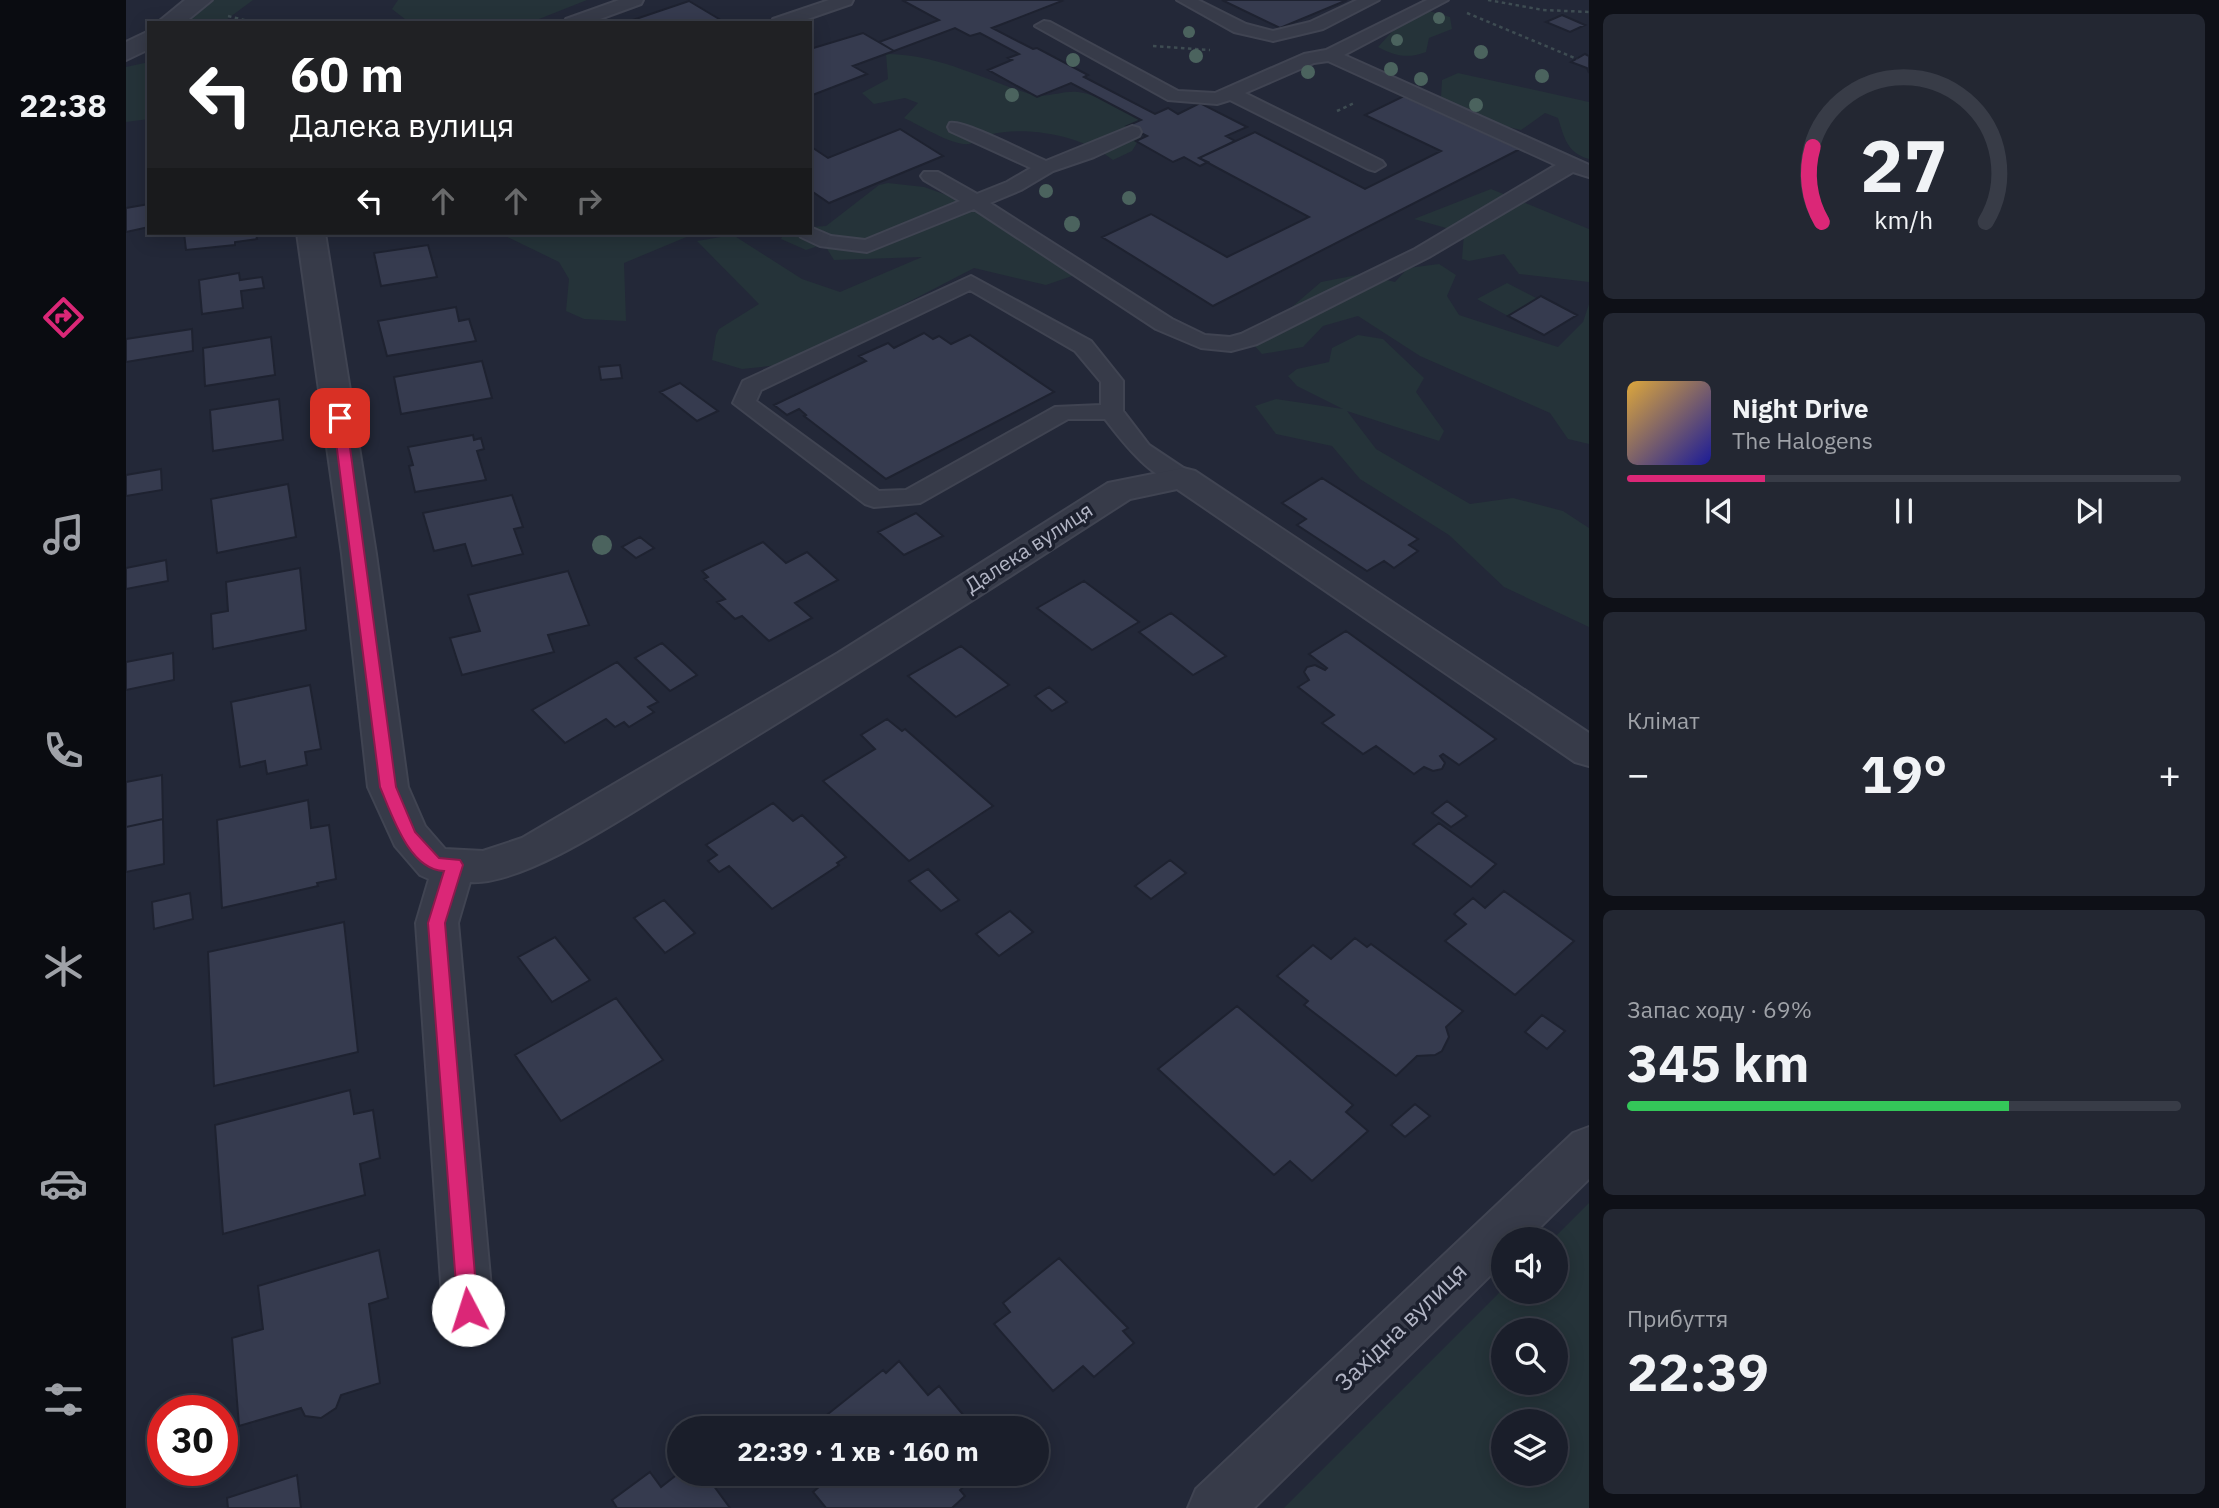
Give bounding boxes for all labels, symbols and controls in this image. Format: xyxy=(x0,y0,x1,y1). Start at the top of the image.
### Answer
text: 60 m xyxy=(290,42,404,105)
icon: left xyxy=(175,49,266,140)
text: 22:38 xyxy=(19,84,107,126)
text: Далека вулиця xyxy=(290,104,514,146)
text: 27 xyxy=(1860,118,1948,213)
icon: left xyxy=(351,182,389,220)
icon: ahead xyxy=(424,182,462,220)
icon: ahead xyxy=(497,182,535,220)
icon: right xyxy=(570,182,608,220)
text: km/h xyxy=(1875,203,1933,236)
icon: directions xyxy=(39,293,88,342)
pin xyxy=(310,388,370,448)
text: Night Drive xyxy=(1732,391,1869,425)
icon: arrive xyxy=(321,399,359,437)
text: The Halogens xyxy=(1732,425,1873,455)
icon: previous xyxy=(1700,492,1738,530)
icon: pause xyxy=(1885,492,1923,530)
icon: next xyxy=(2070,492,2108,530)
street label: Далека вулиця xyxy=(959,495,1098,599)
icon: music xyxy=(39,510,88,559)
text: Клімат xyxy=(1627,705,1700,735)
icon: phone xyxy=(39,726,88,775)
text: 19° xyxy=(1861,740,1947,807)
text: − xyxy=(1627,749,1650,798)
text: + xyxy=(2158,749,2181,798)
icon: climate xyxy=(39,942,88,991)
text: Запас ходу · 69% xyxy=(1627,994,1812,1024)
text: 345 km xyxy=(1627,1029,1809,1096)
icon: car xyxy=(39,1159,88,1208)
map controls xyxy=(1491,1227,1568,1486)
button: sound xyxy=(1491,1227,1568,1304)
street label: Західна вулиця xyxy=(1327,1255,1473,1398)
position arrow xyxy=(431,1273,505,1347)
text: Прибуття xyxy=(1627,1303,1728,1333)
button: search xyxy=(1491,1318,1568,1395)
text: 22:39 xyxy=(1627,1338,1769,1405)
icon: filters xyxy=(39,1375,88,1424)
speed limit sign: 30 xyxy=(147,1395,238,1486)
button: layers xyxy=(1491,1409,1568,1486)
text: 22:39 · 1 хв · 160 m xyxy=(737,1434,979,1468)

